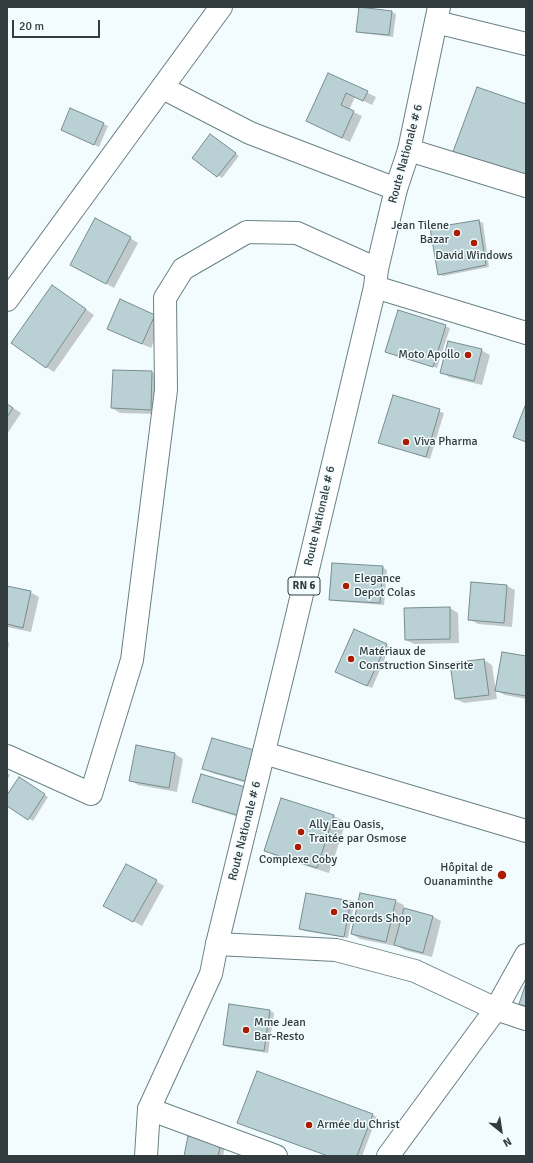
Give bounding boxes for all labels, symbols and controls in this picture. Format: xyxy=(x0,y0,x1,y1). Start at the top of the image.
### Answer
scale bar xyxy=(14,12,102,38)
text: 20 m xyxy=(19,19,44,34)
street label: Route Nationale # 6 xyxy=(386,103,426,205)
place label: Jean Tilene Bazar xyxy=(391,219,449,247)
marker: Jean Tilene Bazar xyxy=(452,228,462,238)
marker: David Windows xyxy=(469,238,479,248)
place label: David Windows xyxy=(435,249,513,263)
place label: Moto Apollo xyxy=(398,348,460,362)
marker: Moto Apollo xyxy=(463,350,473,360)
place label: Viva Pharma xyxy=(414,435,478,449)
marker: Viva Pharma xyxy=(401,437,411,447)
street label: Route Nationale # 6 xyxy=(302,465,338,567)
place label: Elegance Depot Colas xyxy=(354,572,415,600)
road number: RN 6 xyxy=(288,577,320,595)
marker: Elegance Depot Colas xyxy=(341,581,351,591)
place label: Matériaux de Construction Sinserite xyxy=(359,645,474,673)
marker: Matériaux de Construction Sinserite xyxy=(346,654,356,664)
street label: Route Nationale # 6 xyxy=(226,780,264,882)
place label: Ally Eau Oasis, Traitée par Osmose xyxy=(309,818,406,846)
marker: Ally Eau Oasis, Traitée par Osmose xyxy=(296,827,306,837)
marker: Complexe Coby xyxy=(293,842,303,852)
place label: Complexe Coby xyxy=(259,853,337,867)
place label: Hôpital de Ouanaminthe xyxy=(424,861,493,889)
marker: Hôpital de Ouanaminthe xyxy=(496,869,508,881)
place label: Sanon Records Shop xyxy=(342,898,411,926)
marker: Sanon Records Shop xyxy=(329,907,339,917)
place label: Mme Jean Bar-Resto xyxy=(254,1016,306,1044)
marker: Mme Jean Bar-Resto xyxy=(241,1025,251,1035)
north arrow xyxy=(481,1111,521,1151)
place label: Armée du Christ xyxy=(317,1118,400,1132)
marker: Armée du Christ xyxy=(304,1120,314,1130)
text: N xyxy=(501,1134,514,1149)

